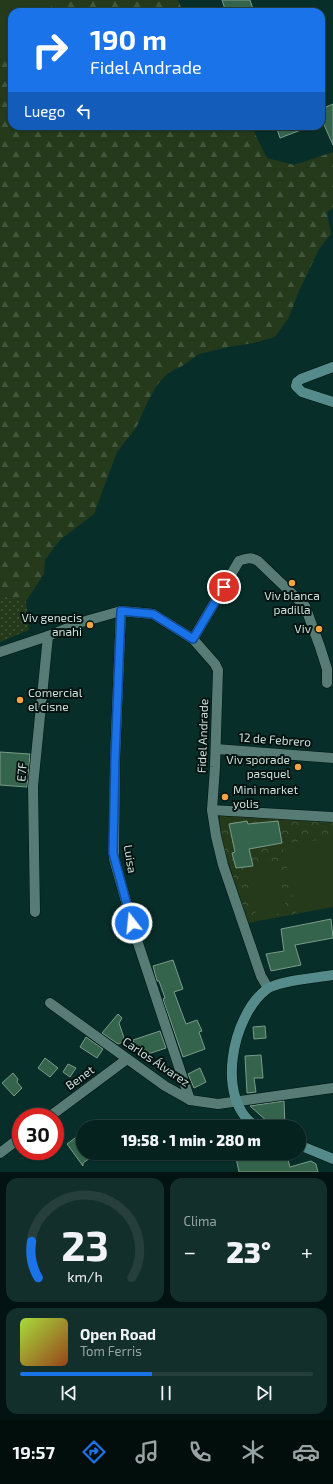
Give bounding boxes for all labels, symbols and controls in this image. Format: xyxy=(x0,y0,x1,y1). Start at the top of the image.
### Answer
text: 190 m xyxy=(90,22,167,56)
icon: right xyxy=(24,24,76,76)
text: Fidel Andrade xyxy=(90,56,202,78)
icon: left xyxy=(73,100,95,122)
text: Luego xyxy=(24,102,65,120)
pin xyxy=(207,570,241,604)
icon: arrive xyxy=(213,576,235,598)
marker: Viv blanca padilla xyxy=(287,578,297,588)
place label: Viv blanca padilla xyxy=(264,588,320,616)
place label: Viv genecis anahi xyxy=(21,610,82,638)
marker: Viv genecis anahi xyxy=(85,620,95,630)
place label: Viv xyxy=(294,621,312,635)
marker: Viv xyxy=(314,624,324,634)
place label: Comercial el cisne xyxy=(28,685,83,713)
marker: Comercial el cisne xyxy=(15,695,25,705)
street label: Fidel Andrade xyxy=(194,699,210,773)
street label: 12 de Febrero xyxy=(239,729,312,749)
place label: Viv sporade pasquel xyxy=(226,752,290,780)
street label: E7F xyxy=(13,761,29,782)
marker: Viv sporade pasquel xyxy=(293,762,303,772)
place label: Mini market yolis xyxy=(233,782,298,810)
marker: Mini market yolis xyxy=(220,792,230,802)
street label: Luisa xyxy=(122,844,140,874)
position arrow xyxy=(111,902,153,944)
street label: Carlos Álvarez xyxy=(120,1034,193,1089)
street label: Benet xyxy=(62,1062,97,1092)
speed limit sign: 30 xyxy=(12,1108,64,1160)
text: 19:58 · 1 min · 280 m xyxy=(121,1131,261,1149)
text: Clima xyxy=(184,1213,217,1229)
text: 23 xyxy=(61,1219,109,1269)
text: 23° xyxy=(226,1233,271,1269)
text: − xyxy=(184,1238,196,1264)
text: + xyxy=(301,1238,313,1264)
text: km/h xyxy=(67,1268,102,1285)
text: Open Road xyxy=(80,1325,156,1343)
text: Tom Ferris xyxy=(80,1343,142,1359)
icon: previous xyxy=(58,1382,80,1404)
icon: pause xyxy=(155,1382,177,1404)
icon: next xyxy=(253,1382,275,1404)
icon: directions xyxy=(80,1438,108,1466)
icon: music xyxy=(133,1438,161,1466)
icon: phone xyxy=(186,1438,214,1466)
icon: climate xyxy=(239,1438,267,1466)
icon: car xyxy=(292,1438,320,1466)
text: 19:57 xyxy=(13,1441,55,1463)

